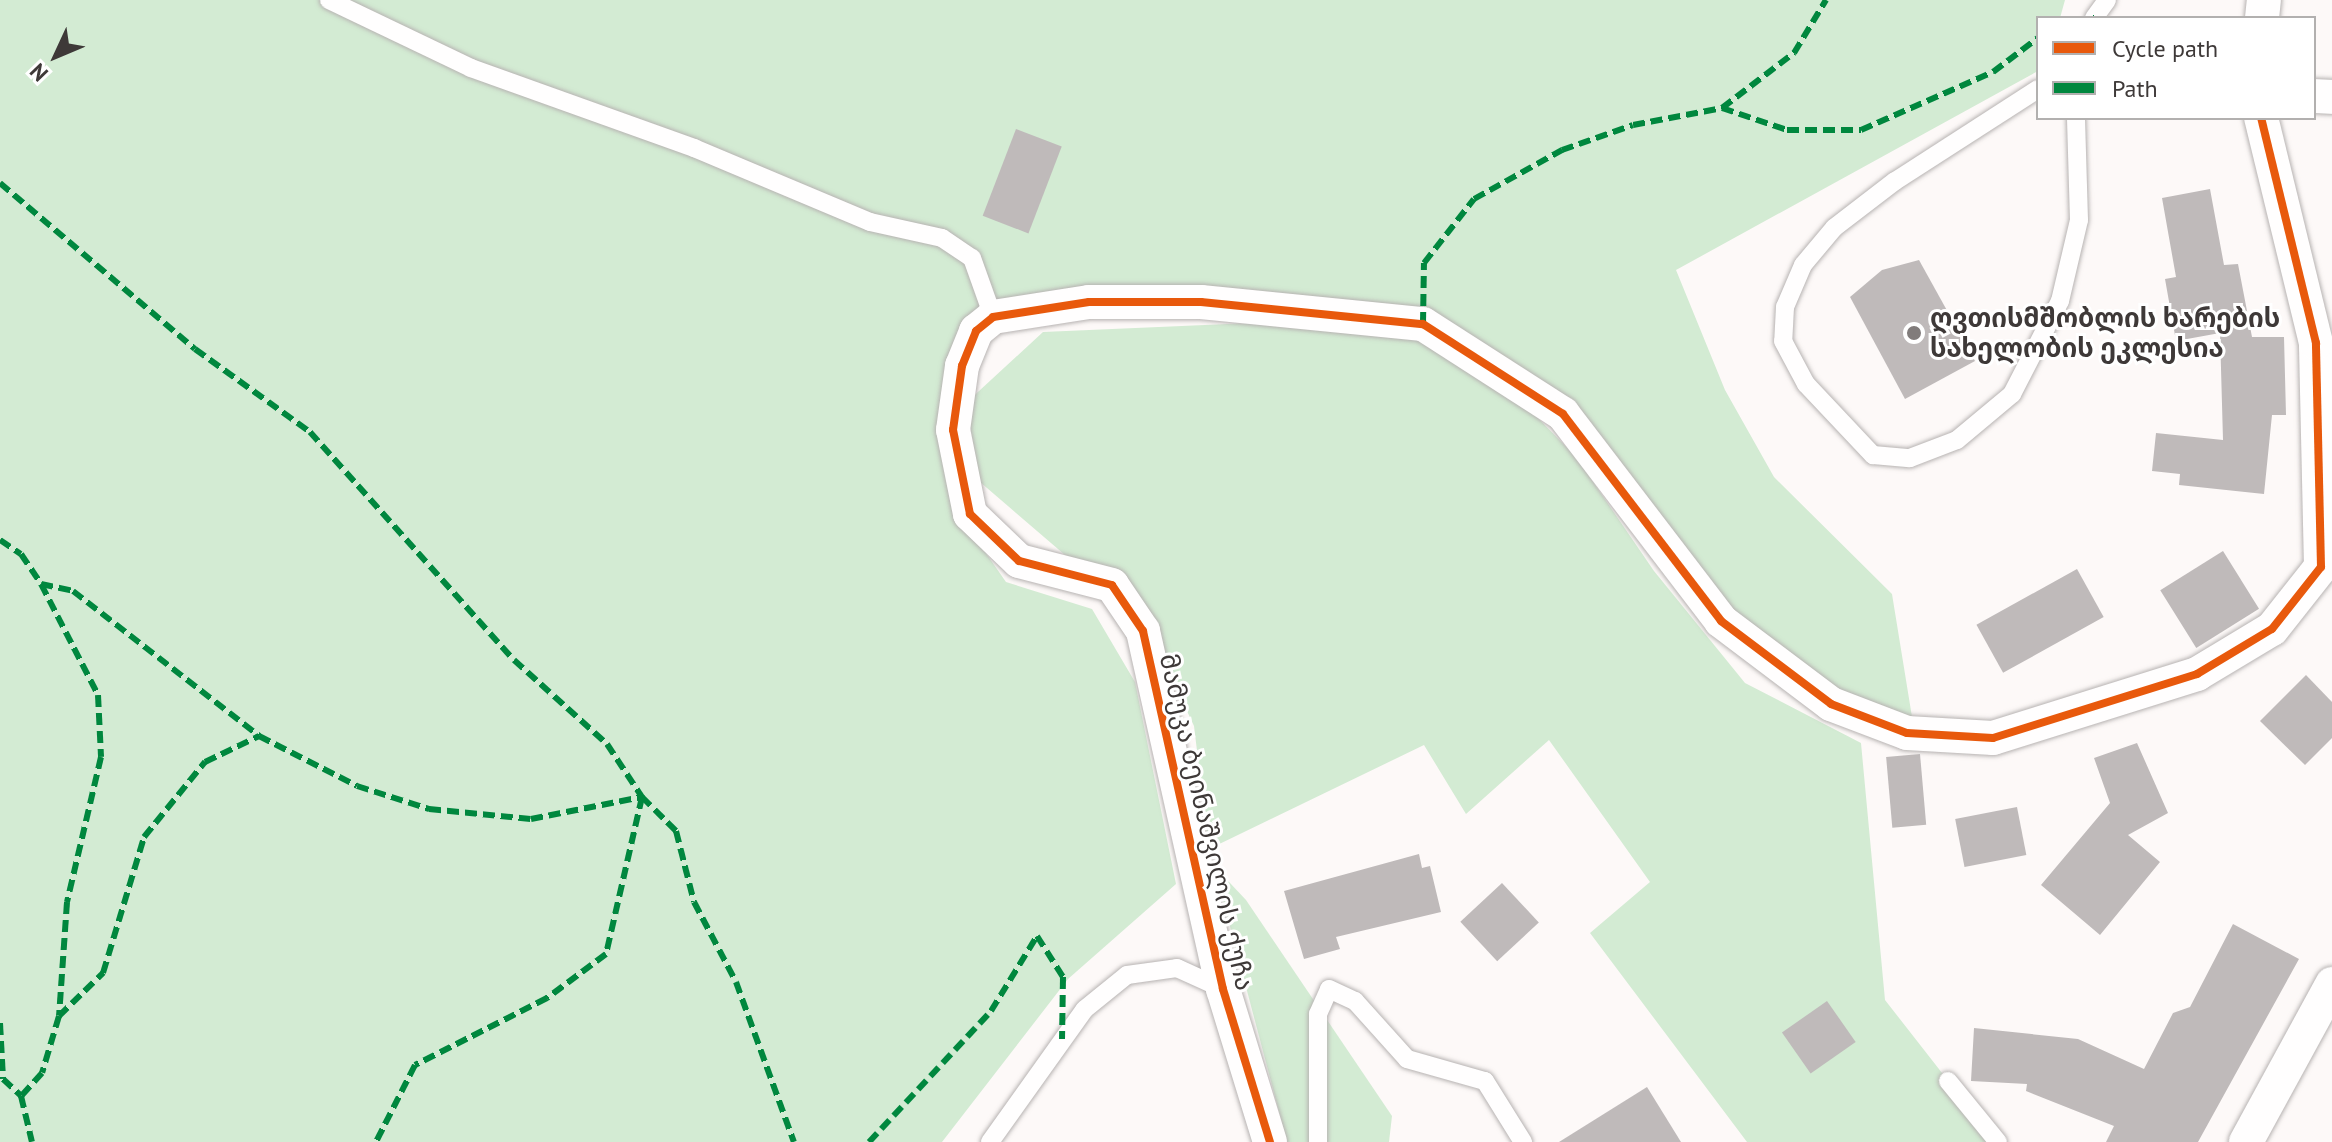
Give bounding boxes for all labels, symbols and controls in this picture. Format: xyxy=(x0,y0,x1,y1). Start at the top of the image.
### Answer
north arrow xyxy=(16,16,96,96)
legend xyxy=(2036,16,2316,120)
text: Cycle path xyxy=(2112,33,2218,64)
text: N xyxy=(24,58,54,88)
text: Path xyxy=(2112,73,2158,104)
place label: ღვთისმშობლის ხარების სახელობის ეკლესია xyxy=(1930,302,2280,364)
marker: ღვთისმშობლის ხარების სახელობის ეკლესია xyxy=(1905,324,1923,342)
street label: მამუკა ბეინაშვილის ქუჩა xyxy=(1153,651,1261,993)

